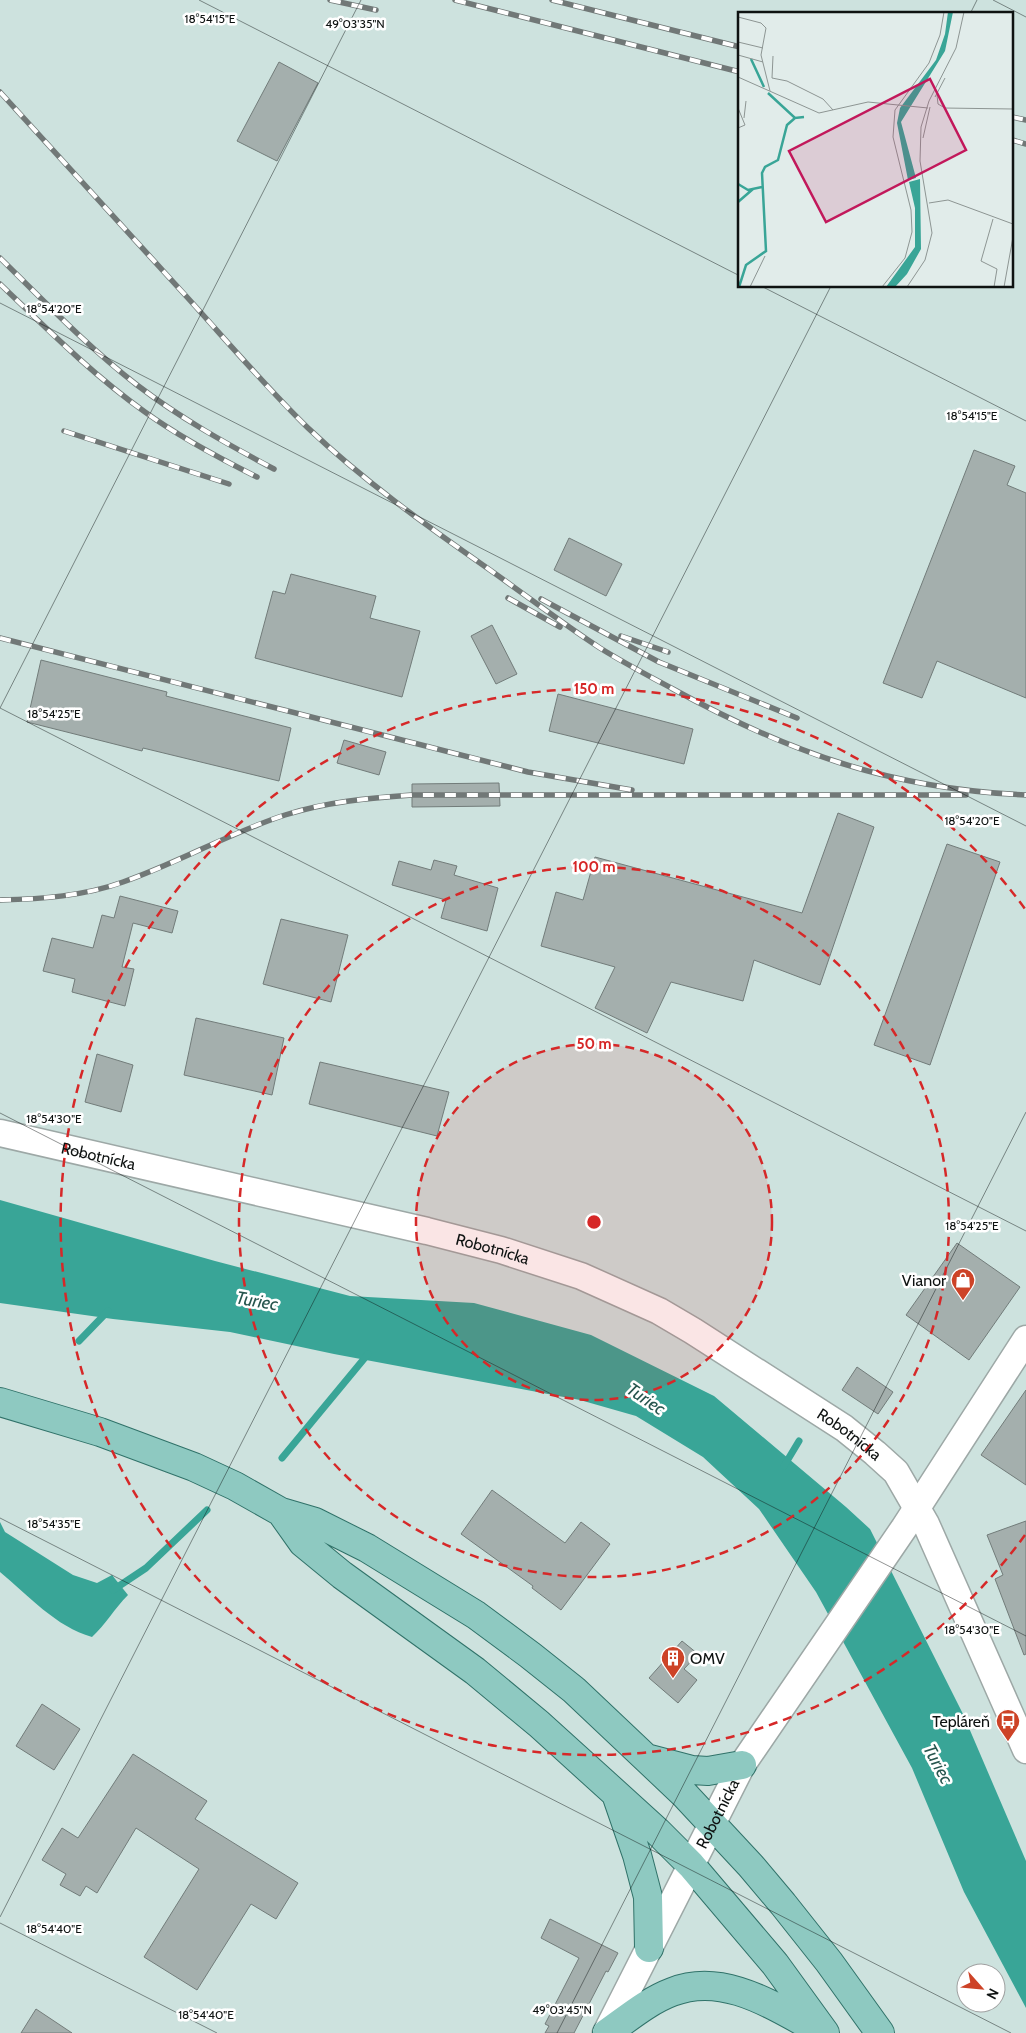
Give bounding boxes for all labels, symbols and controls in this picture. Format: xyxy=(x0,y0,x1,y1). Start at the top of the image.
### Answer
text: 18°54'15"E xyxy=(185,11,236,26)
inset map xyxy=(738,12,1014,288)
text: 49°03'35"N xyxy=(325,16,385,31)
text: 18°54'20"E xyxy=(26,301,82,316)
text: 18°54'15"E xyxy=(947,408,998,423)
text: 150 m xyxy=(574,680,614,698)
text: 18°54'25"E xyxy=(27,706,81,721)
text: 18°54'20"E xyxy=(944,813,1000,828)
text: 100 m xyxy=(572,858,616,876)
text: 50 m xyxy=(576,1035,612,1053)
text: 18°54'30"E xyxy=(26,1111,82,1126)
street label: Robotnícka xyxy=(59,1138,138,1174)
centre of rings xyxy=(585,1213,603,1231)
text: 18°54'25"E xyxy=(945,1218,999,1233)
street label: Robotnícka xyxy=(454,1230,532,1269)
shop icon: Vianor xyxy=(950,1267,976,1301)
place label: Vianor xyxy=(902,1271,947,1290)
water label: Turiec xyxy=(234,1287,280,1316)
water label: Turiec xyxy=(622,1378,670,1420)
street label: Robotnícka xyxy=(814,1404,886,1465)
text: 18°54'35"E xyxy=(27,1516,81,1531)
text: 18°54'30"E xyxy=(944,1622,1000,1637)
building icon: OMV xyxy=(660,1645,686,1679)
place label: OMV xyxy=(690,1649,725,1668)
bus stop icon: Tepláreň xyxy=(995,1708,1021,1742)
place label: Tepláreň xyxy=(932,1712,990,1731)
water label: Turiec xyxy=(918,1740,958,1788)
street label: Robotnícka xyxy=(692,1776,743,1852)
text: 18°54'40"E xyxy=(26,1921,82,1936)
north arrow xyxy=(956,1963,1006,2013)
text: N xyxy=(982,1985,1003,2002)
text: 49°03'45"N xyxy=(532,2002,592,2017)
text: 18°54'40"E xyxy=(178,2007,234,2022)

